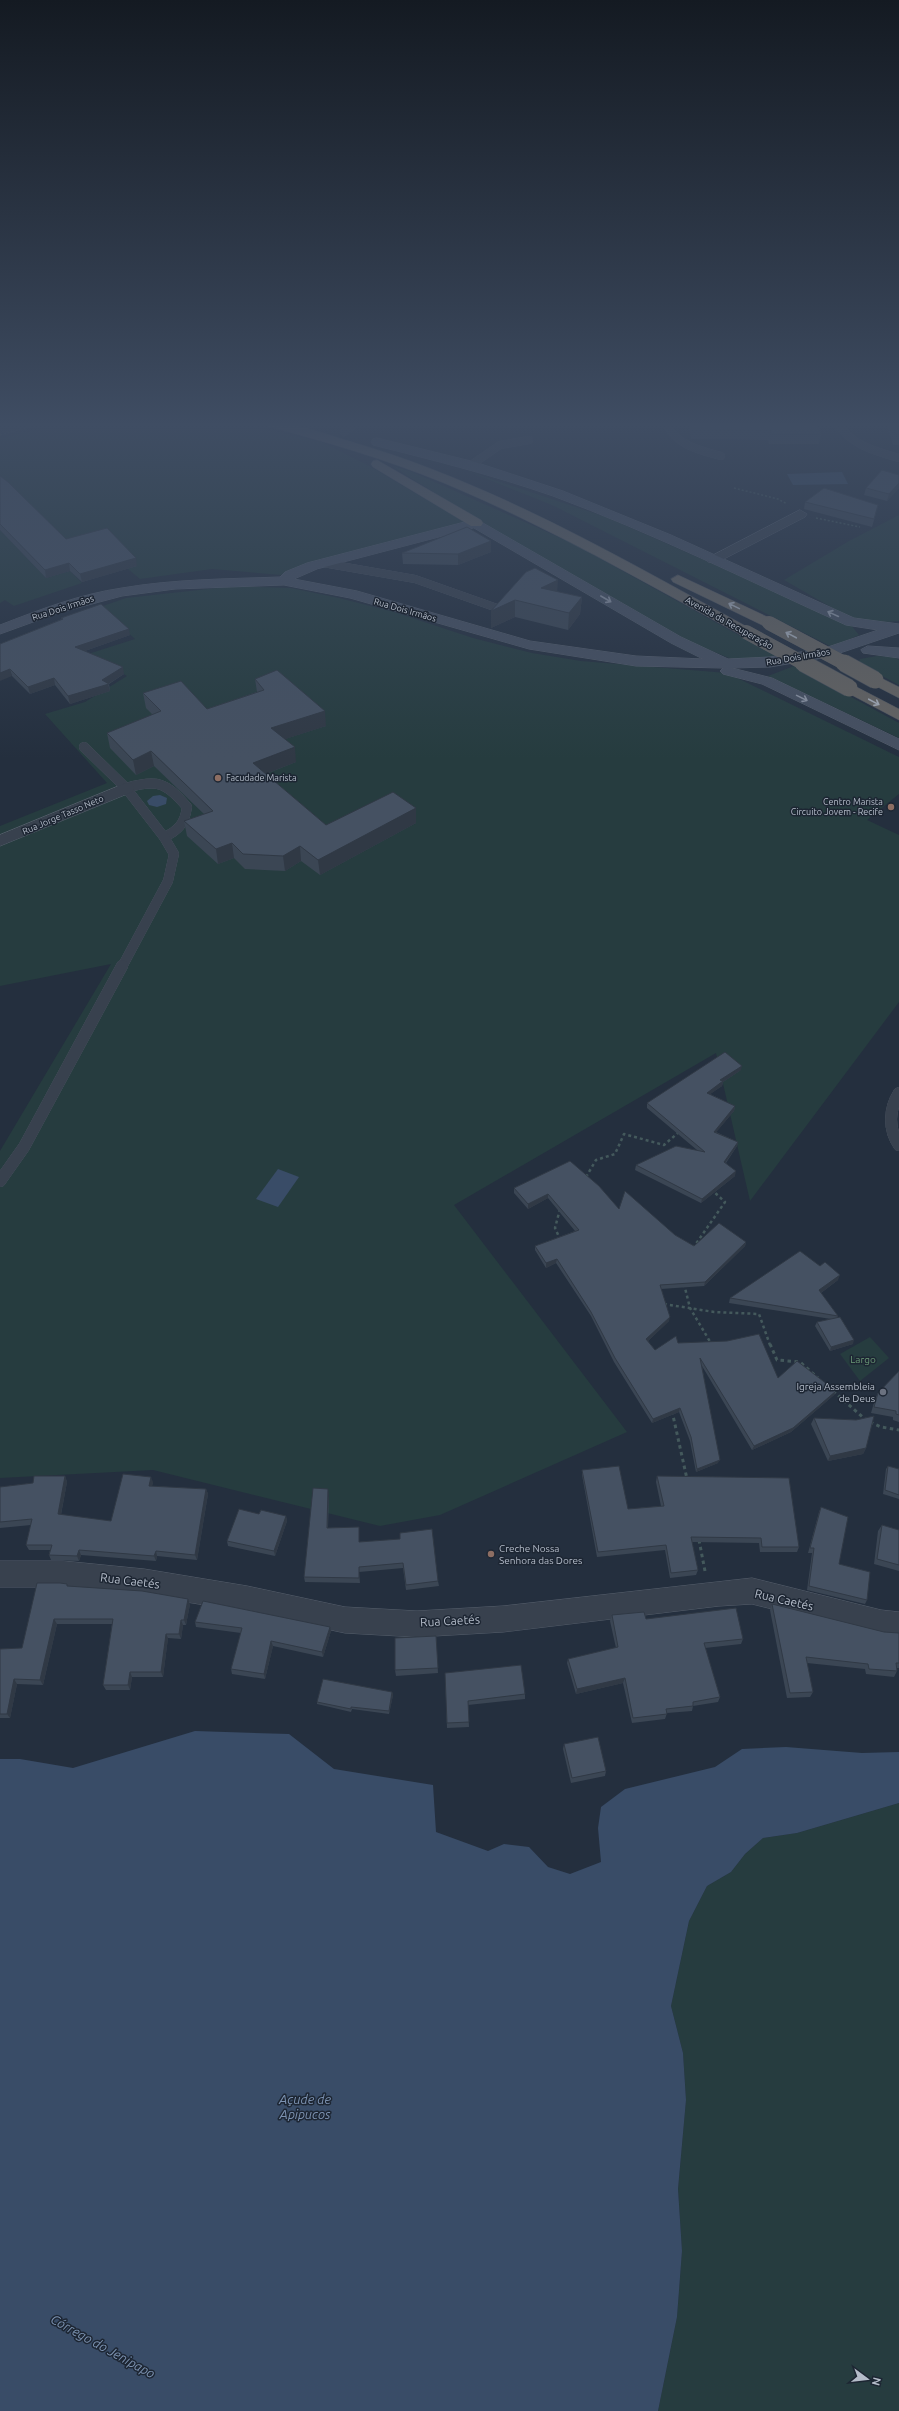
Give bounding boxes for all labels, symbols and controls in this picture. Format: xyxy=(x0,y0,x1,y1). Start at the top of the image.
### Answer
street label: Rua Dois Irmãos xyxy=(31,593,95,623)
one-way arrow xyxy=(600,595,612,603)
street label: Avenida da Recuperação xyxy=(684,595,774,651)
street label: Rua Dois Irmãos xyxy=(373,596,437,624)
one-way arrow xyxy=(728,602,740,609)
one-way arrow xyxy=(828,610,840,617)
one-way arrow xyxy=(785,631,797,638)
street label: Rua Dois Irmãos xyxy=(765,646,831,668)
one-way arrow xyxy=(796,695,808,702)
one-way arrow xyxy=(868,698,880,706)
marker: Facudade Marista xyxy=(213,773,223,783)
place label: Facudade Marista xyxy=(226,773,297,783)
street label: Rua Jorge Tasso Neto xyxy=(21,793,105,837)
place label: Centro Marista Circuito Jovem - Recife xyxy=(791,797,883,817)
marker: Centro Marista Circuito Jovem - Recife xyxy=(886,802,896,812)
park label: Largo xyxy=(850,1354,876,1365)
place label: Igreja Assembleia de Deus xyxy=(797,1381,875,1404)
marker: Igreja Assembleia de Deus xyxy=(878,1387,888,1397)
place label: Creche Nossa Senhora das Dores xyxy=(499,1543,582,1566)
marker: Creche Nossa Senhora das Dores xyxy=(486,1549,496,1559)
street label: Rua Caetés xyxy=(100,1570,161,1591)
street label: Rua Caetés xyxy=(753,1586,815,1613)
street label: Rua Caetés xyxy=(420,1612,480,1629)
water label: Açude de Apipucos xyxy=(278,2092,331,2121)
water label: Córrego do Jenipapo xyxy=(49,2312,157,2380)
north arrow xyxy=(847,2359,887,2399)
text: N xyxy=(870,2376,884,2387)

